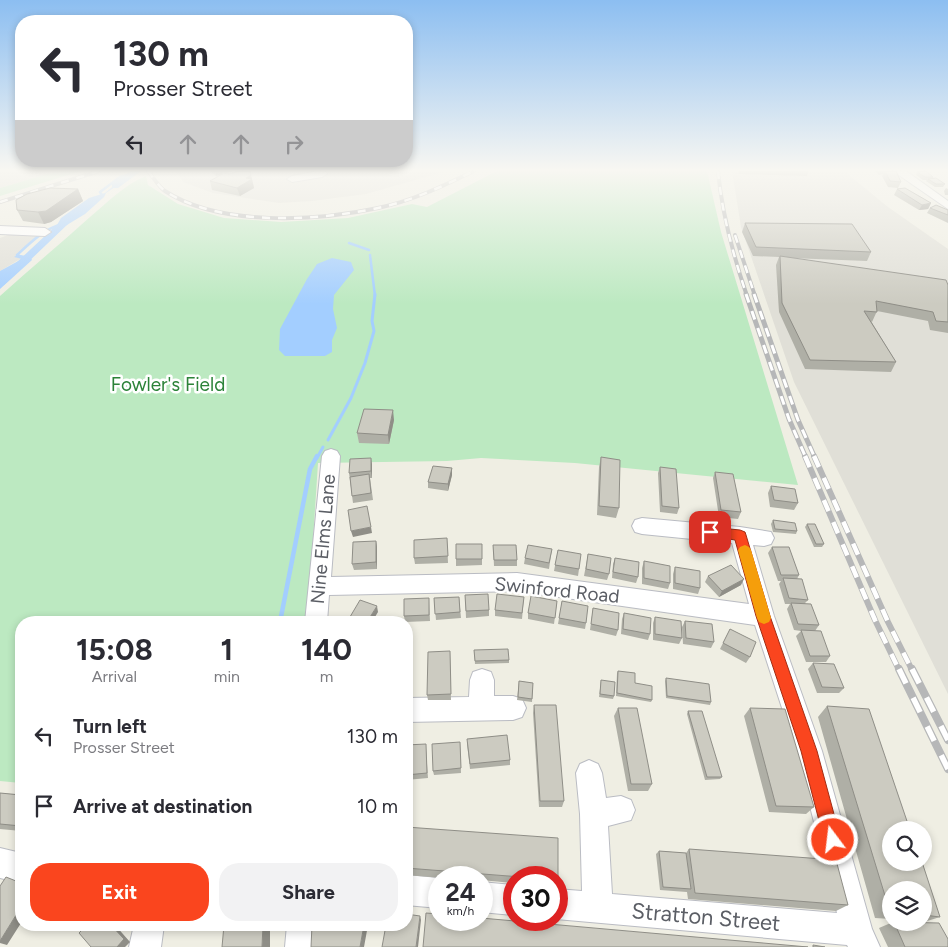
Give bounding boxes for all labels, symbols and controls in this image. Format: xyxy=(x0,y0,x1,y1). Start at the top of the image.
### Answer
text: 130 m xyxy=(113,33,209,75)
icon: left xyxy=(30,35,95,100)
text: Prosser Street xyxy=(113,75,253,102)
icon: left xyxy=(121,130,149,158)
icon: ahead xyxy=(174,130,202,158)
icon: ahead xyxy=(227,130,255,158)
icon: right xyxy=(280,130,308,158)
park label: Fowler's Field xyxy=(111,373,225,396)
street label: Nine Elms Lane xyxy=(306,473,340,605)
pin xyxy=(689,511,731,553)
icon: arrive xyxy=(696,518,724,546)
street label: Swinford Road xyxy=(493,572,621,608)
text: 15:08 xyxy=(76,631,153,668)
text: 1 xyxy=(221,631,233,668)
text: 140 xyxy=(301,631,352,668)
text: Arrival xyxy=(92,667,137,686)
text: min xyxy=(214,667,240,686)
text: m xyxy=(320,667,333,686)
text: Turn left xyxy=(73,715,147,738)
icon: left xyxy=(30,722,58,750)
text: 130 m xyxy=(347,725,398,748)
text: Prosser Street xyxy=(73,738,175,757)
icon: arrive xyxy=(30,792,58,820)
text: Arrive at destination xyxy=(73,795,252,818)
text: 10 m xyxy=(357,795,398,818)
position arrow xyxy=(806,813,858,865)
map controls xyxy=(882,821,932,931)
button: search xyxy=(882,821,932,871)
button: Exit xyxy=(30,863,209,921)
button: Share xyxy=(219,863,398,921)
speed limit sign: 30 xyxy=(503,866,568,931)
text: 24 xyxy=(445,877,476,907)
button: layers xyxy=(882,881,932,931)
street label: Stratton Street xyxy=(631,897,781,937)
text: km/h xyxy=(447,904,474,918)

